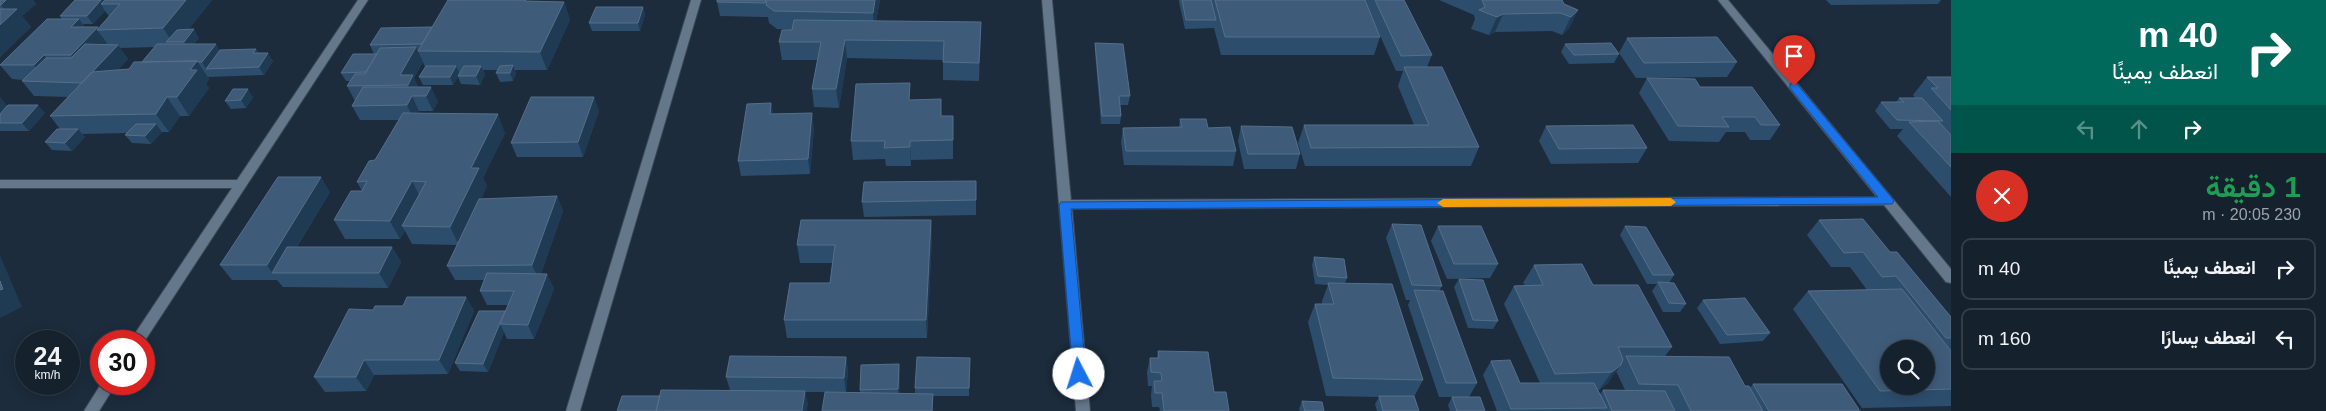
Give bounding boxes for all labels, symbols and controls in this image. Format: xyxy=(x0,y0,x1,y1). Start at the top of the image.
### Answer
text: 40 m xyxy=(2138,15,2218,54)
icon: right xyxy=(2236,20,2301,85)
pin xyxy=(1773,35,1815,86)
icon: arrive xyxy=(1780,42,1808,70)
text: انعطف يمينًا xyxy=(2112,59,2218,84)
icon: left xyxy=(2072,115,2100,143)
icon: ahead xyxy=(2125,115,2153,143)
icon: right xyxy=(2178,115,2206,143)
button: close xyxy=(1976,170,2028,222)
text: 1 دقيقة xyxy=(2206,170,2301,203)
text: 230 m · 20:05 xyxy=(2202,206,2301,223)
icon: right xyxy=(2271,255,2299,283)
text: انعطف يمينًا xyxy=(2163,257,2256,278)
text: 40 m xyxy=(1978,258,2020,279)
icon: left xyxy=(2271,325,2299,353)
text: انعطف يسارًا xyxy=(2161,327,2256,348)
text: 160 m xyxy=(1978,328,2031,349)
speed limit sign: 30 xyxy=(90,330,155,395)
map controls xyxy=(1880,340,1935,395)
button: search xyxy=(1880,340,1935,395)
text: 24 xyxy=(34,342,61,370)
position arrow xyxy=(1052,347,1104,399)
text: km/h xyxy=(34,368,61,382)

